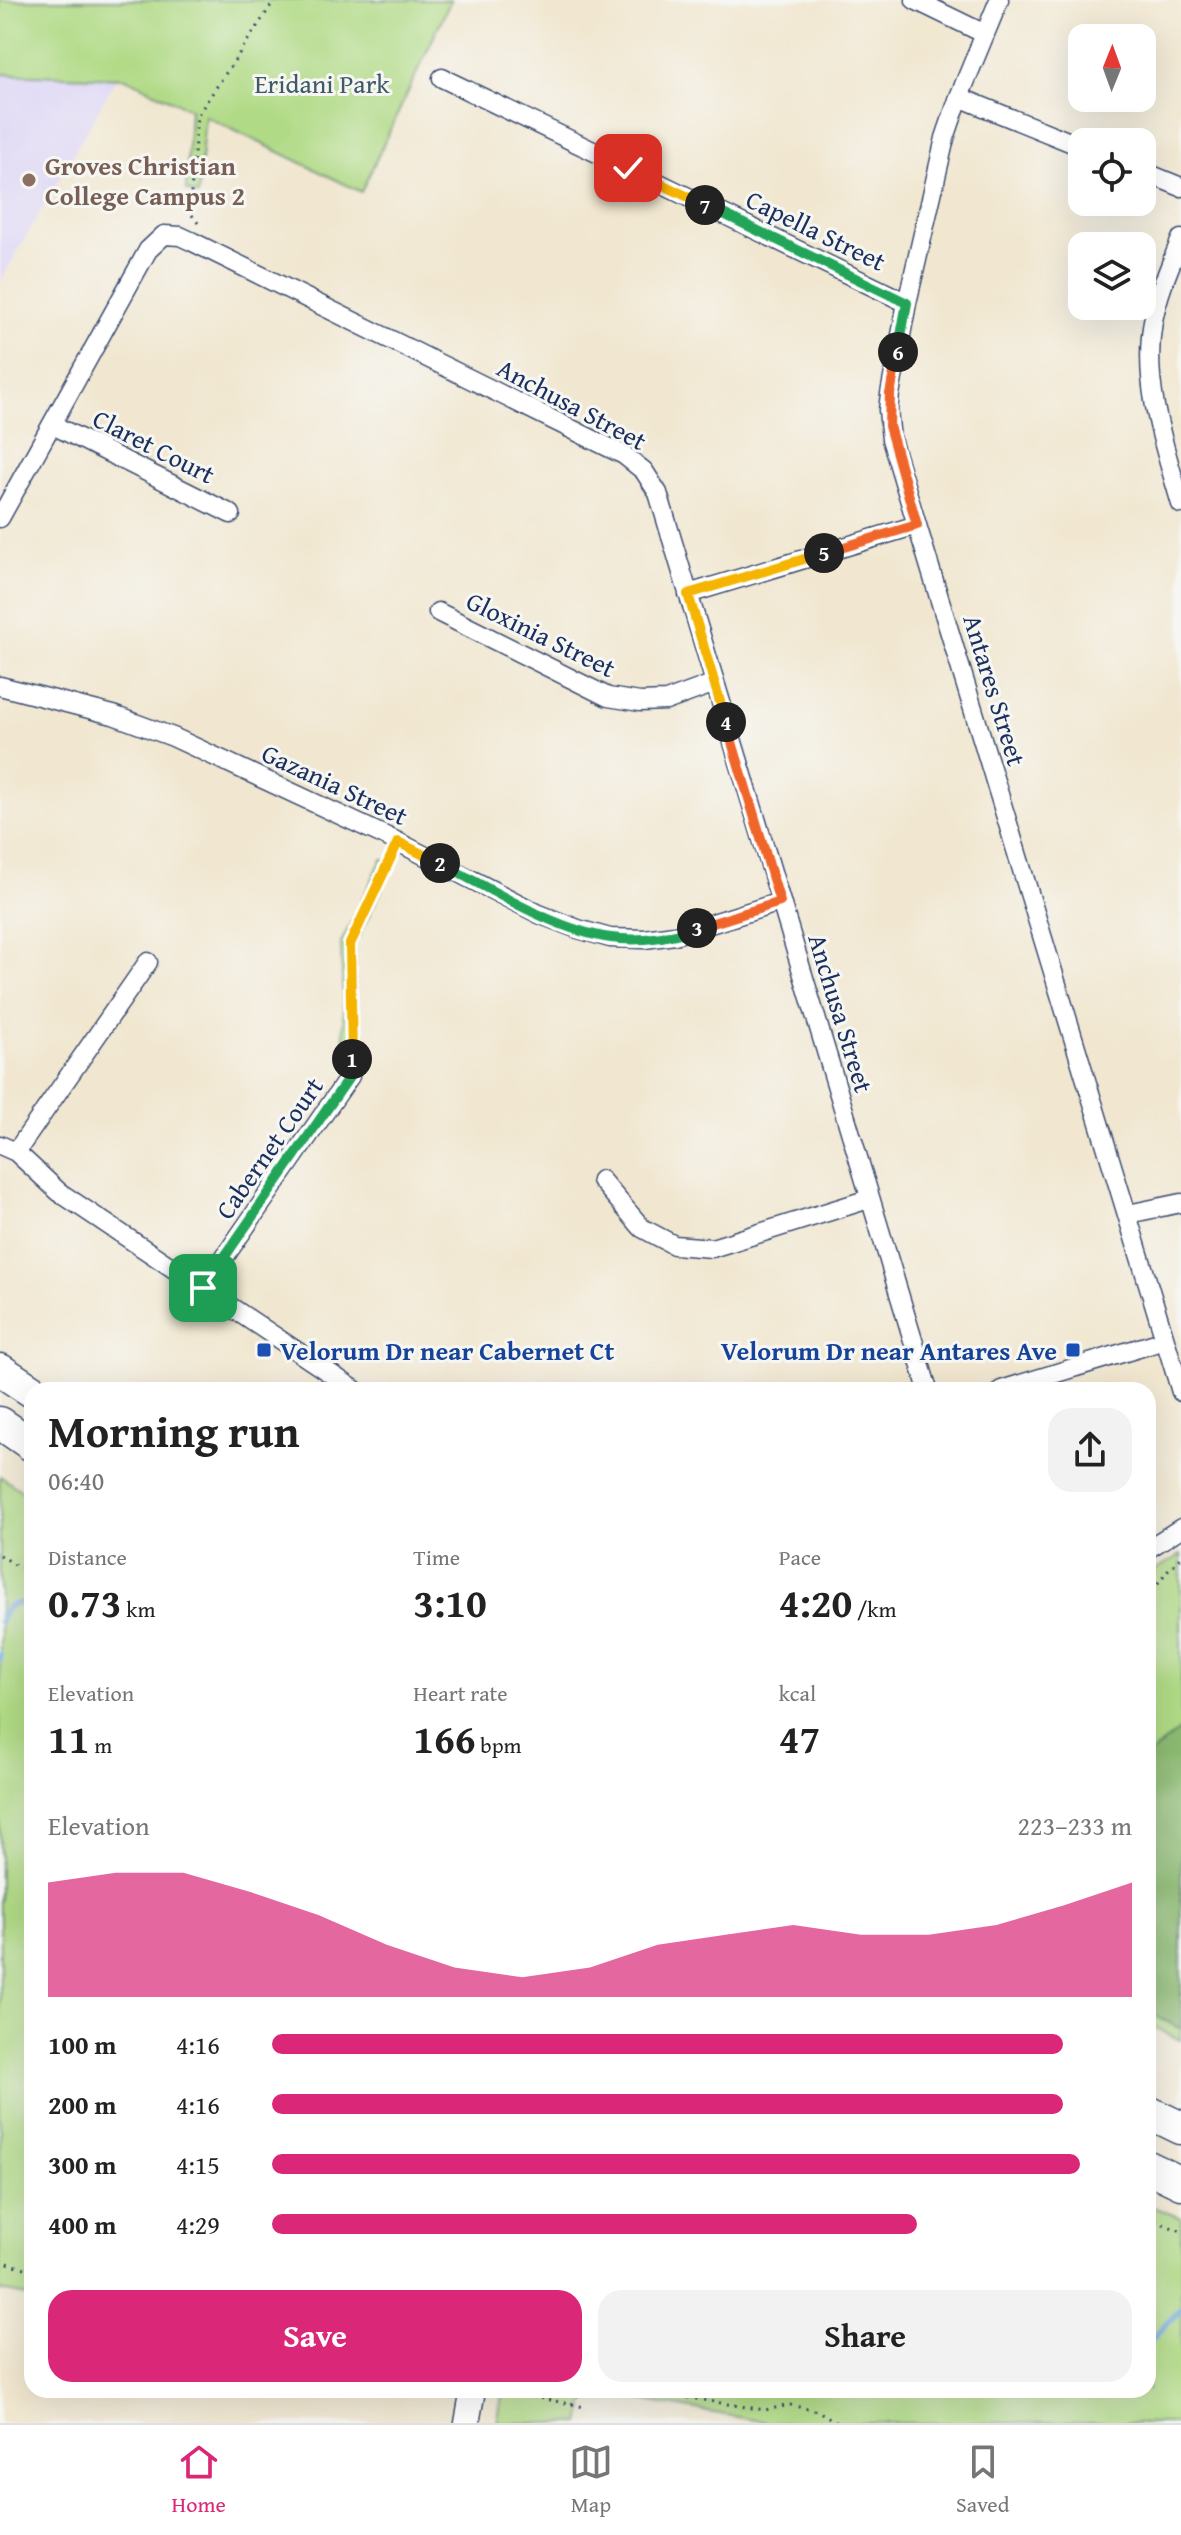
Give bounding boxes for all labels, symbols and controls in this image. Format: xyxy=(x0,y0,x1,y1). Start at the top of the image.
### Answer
north arrow xyxy=(1068,24,1156,112)
map controls xyxy=(1068,24,1156,320)
park label: Eridani Park xyxy=(254,64,390,103)
button: locate xyxy=(1068,128,1156,216)
pin xyxy=(594,134,662,202)
place label: Groves Christian College Campus 2 xyxy=(45,146,245,215)
icon: check xyxy=(606,146,650,190)
marker: Groves Christian College Campus 2 xyxy=(20,171,38,189)
street label: Capella Street xyxy=(740,179,892,281)
pin: 7 xyxy=(685,185,725,225)
text: 7 xyxy=(699,189,711,221)
button: layers xyxy=(1068,232,1156,320)
pin: 6 xyxy=(878,332,918,372)
text: 6 xyxy=(892,336,904,368)
street label: Anchusa Street xyxy=(490,348,654,460)
street label: Claret Court xyxy=(86,399,222,493)
pin: 5 xyxy=(804,533,844,573)
text: 5 xyxy=(818,537,830,569)
street label: Gloxinia Street xyxy=(460,581,622,687)
street label: Antares Street xyxy=(954,610,1036,770)
pin: 4 xyxy=(706,702,746,742)
text: 4 xyxy=(720,706,732,738)
street label: Gazania Street xyxy=(256,733,414,835)
pin: 2 xyxy=(420,843,460,883)
text: 2 xyxy=(434,847,446,879)
pin: 3 xyxy=(677,908,717,948)
text: 3 xyxy=(691,912,703,944)
street label: Anchusa Street xyxy=(798,929,884,1097)
pin: 1 xyxy=(332,1039,372,1079)
text: 1 xyxy=(346,1043,358,1075)
street label: Cabernet Court xyxy=(205,1069,333,1227)
pin xyxy=(169,1254,237,1322)
icon: arrive xyxy=(181,1266,225,1310)
place label: Velorum Dr near Cabernet Ct xyxy=(280,1331,615,1370)
place label: Velorum Dr near Antares Ave xyxy=(721,1331,1057,1370)
marker: Velorum Dr near Cabernet Ct xyxy=(255,1341,273,1359)
marker: Velorum Dr near Antares Ave xyxy=(1064,1341,1082,1359)
text: Morning run xyxy=(48,1399,299,1463)
button: share xyxy=(1048,1408,1132,1492)
text: 06:40 xyxy=(48,1461,104,1500)
text: Distance xyxy=(48,1541,127,1573)
text: Time xyxy=(413,1541,460,1573)
text: Pace xyxy=(779,1541,821,1573)
text: 0.73 xyxy=(48,1573,121,1632)
text: 3:10 xyxy=(413,1573,487,1632)
text: 4:20 xyxy=(779,1573,852,1632)
text: km xyxy=(121,1593,155,1625)
text: /km xyxy=(852,1593,897,1625)
text: Elevation xyxy=(48,1677,134,1709)
text: Heart rate xyxy=(413,1677,508,1709)
text: kcal xyxy=(779,1677,816,1709)
text: 11 xyxy=(48,1709,89,1768)
text: 166 xyxy=(413,1709,476,1768)
text: 47 xyxy=(779,1709,820,1768)
text: m xyxy=(89,1729,112,1761)
text: bpm xyxy=(476,1729,522,1761)
text: Elevation xyxy=(48,1806,150,1845)
text: 223–233 m xyxy=(1018,1806,1132,1845)
text: 100 m xyxy=(48,2025,116,2064)
text: 4:16 xyxy=(176,2025,220,2064)
text: 200 m xyxy=(48,2085,116,2124)
text: 4:16 xyxy=(176,2085,220,2124)
text: 300 m xyxy=(48,2145,116,2184)
text: 4:15 xyxy=(176,2145,220,2184)
text: 400 m xyxy=(48,2205,116,2244)
text: 4:29 xyxy=(176,2205,220,2244)
button: Save xyxy=(48,2290,582,2382)
button: Share xyxy=(598,2290,1132,2382)
tab: Home xyxy=(172,2440,226,2520)
tab: Map xyxy=(569,2440,613,2520)
tab: Saved xyxy=(956,2440,1009,2520)

